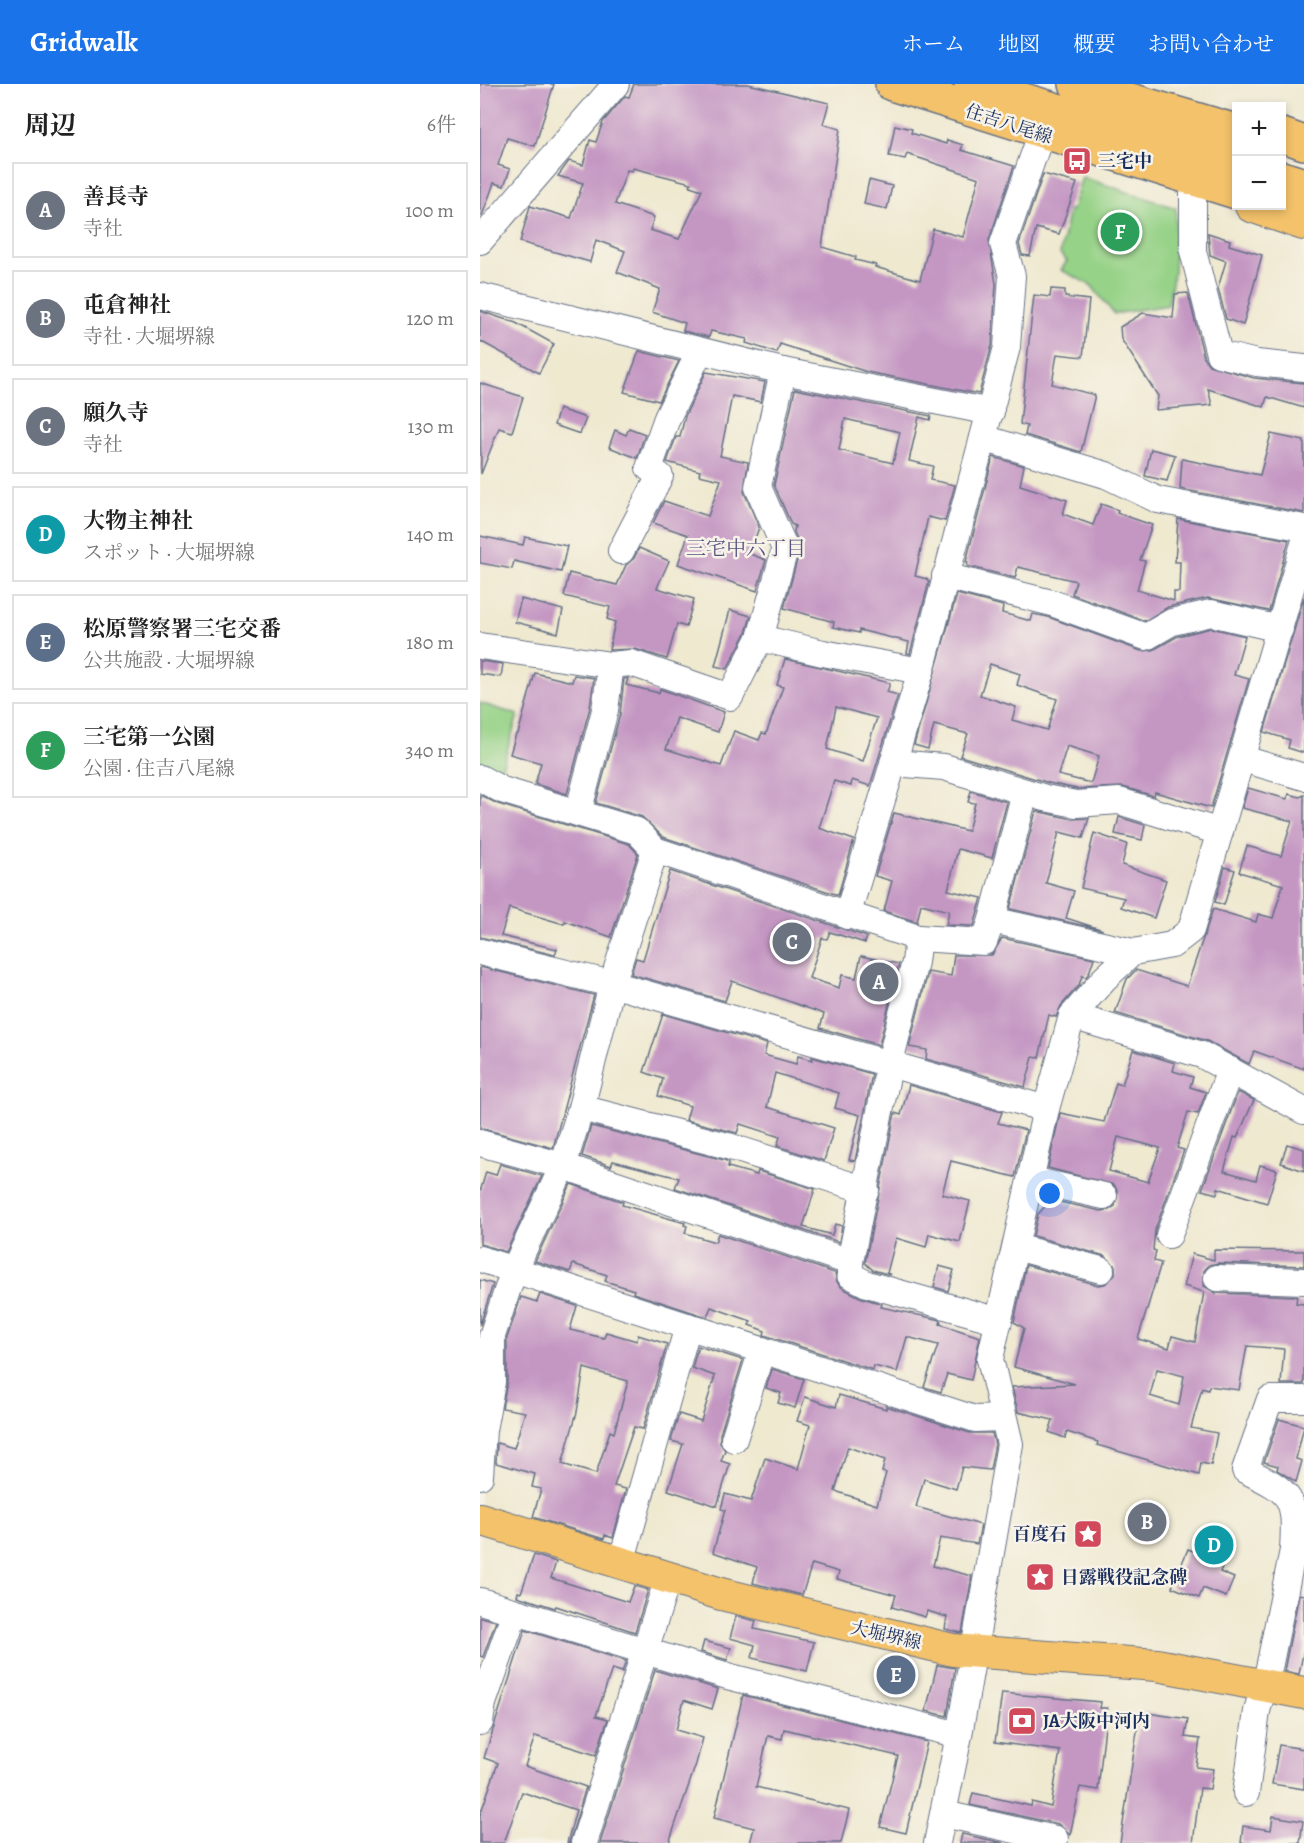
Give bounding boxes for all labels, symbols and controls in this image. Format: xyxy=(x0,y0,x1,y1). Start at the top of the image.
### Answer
text: Gridwalk xyxy=(30,23,138,61)
text: ホーム xyxy=(902,30,965,58)
text: 地図 xyxy=(998,30,1040,58)
text: 概要 xyxy=(1073,30,1115,58)
text: お問い合わせ xyxy=(1148,30,1274,58)
street label: 住吉八尾線 xyxy=(962,99,1056,149)
map controls xyxy=(1232,102,1286,210)
button: + xyxy=(1232,102,1286,156)
text: 周辺 xyxy=(24,108,76,143)
text: 6件 xyxy=(427,111,456,138)
bus stop icon: 三宅中 xyxy=(1061,145,1093,177)
place label: 三宅中 xyxy=(1098,149,1152,173)
button: − xyxy=(1232,156,1286,210)
text: 善長寺 xyxy=(83,182,149,212)
text: A xyxy=(39,197,52,224)
text: 100 m xyxy=(405,197,454,224)
pin: F xyxy=(1100,210,1140,254)
text: 寺社 xyxy=(83,215,123,242)
text: 屯倉神社 xyxy=(83,290,171,320)
text: B xyxy=(39,305,52,332)
text: 120 m xyxy=(406,305,454,332)
text: 寺社 · 大堀堺線 xyxy=(83,323,215,350)
text: 願久寺 xyxy=(83,398,149,428)
text: C xyxy=(39,413,52,440)
text: 130 m xyxy=(408,413,454,440)
text: 寺社 xyxy=(83,431,123,458)
text: 大物主神社 xyxy=(83,506,193,536)
text: D xyxy=(39,521,52,548)
text: 140 m xyxy=(407,521,454,548)
district label: 三宅中六丁目 xyxy=(686,535,806,562)
text: スポット · 大堀堺線 xyxy=(83,539,255,566)
text: 松原警察署三宅交番 xyxy=(83,614,281,644)
text: E xyxy=(40,629,51,656)
text: 180 m xyxy=(406,629,454,656)
text: 公共施設 · 大堀堺線 xyxy=(83,647,255,674)
text: 三宅第一公園 xyxy=(83,722,215,752)
text: F xyxy=(40,737,51,764)
text: 340 m xyxy=(405,737,454,764)
text: 公園 · 住吉八尾線 xyxy=(83,755,235,782)
pin: C xyxy=(772,920,812,964)
pin: A xyxy=(860,960,898,1004)
your location xyxy=(1035,1179,1064,1208)
pin: B xyxy=(1128,1500,1166,1544)
place icon: 百度石 xyxy=(1072,1518,1104,1550)
place label: 百度石 xyxy=(1013,1522,1067,1546)
pin: D xyxy=(1194,1522,1234,1568)
place icon: 日露戦役記念碑 xyxy=(1024,1561,1056,1593)
place label: 日露戦役記念碑 xyxy=(1061,1565,1187,1589)
street label: 大堀堺線 xyxy=(848,1615,924,1655)
pin: E xyxy=(876,1652,916,1698)
bank icon: JA大阪中河内 xyxy=(1006,1705,1038,1737)
place label: JA大阪中河内 xyxy=(1043,1709,1150,1733)

